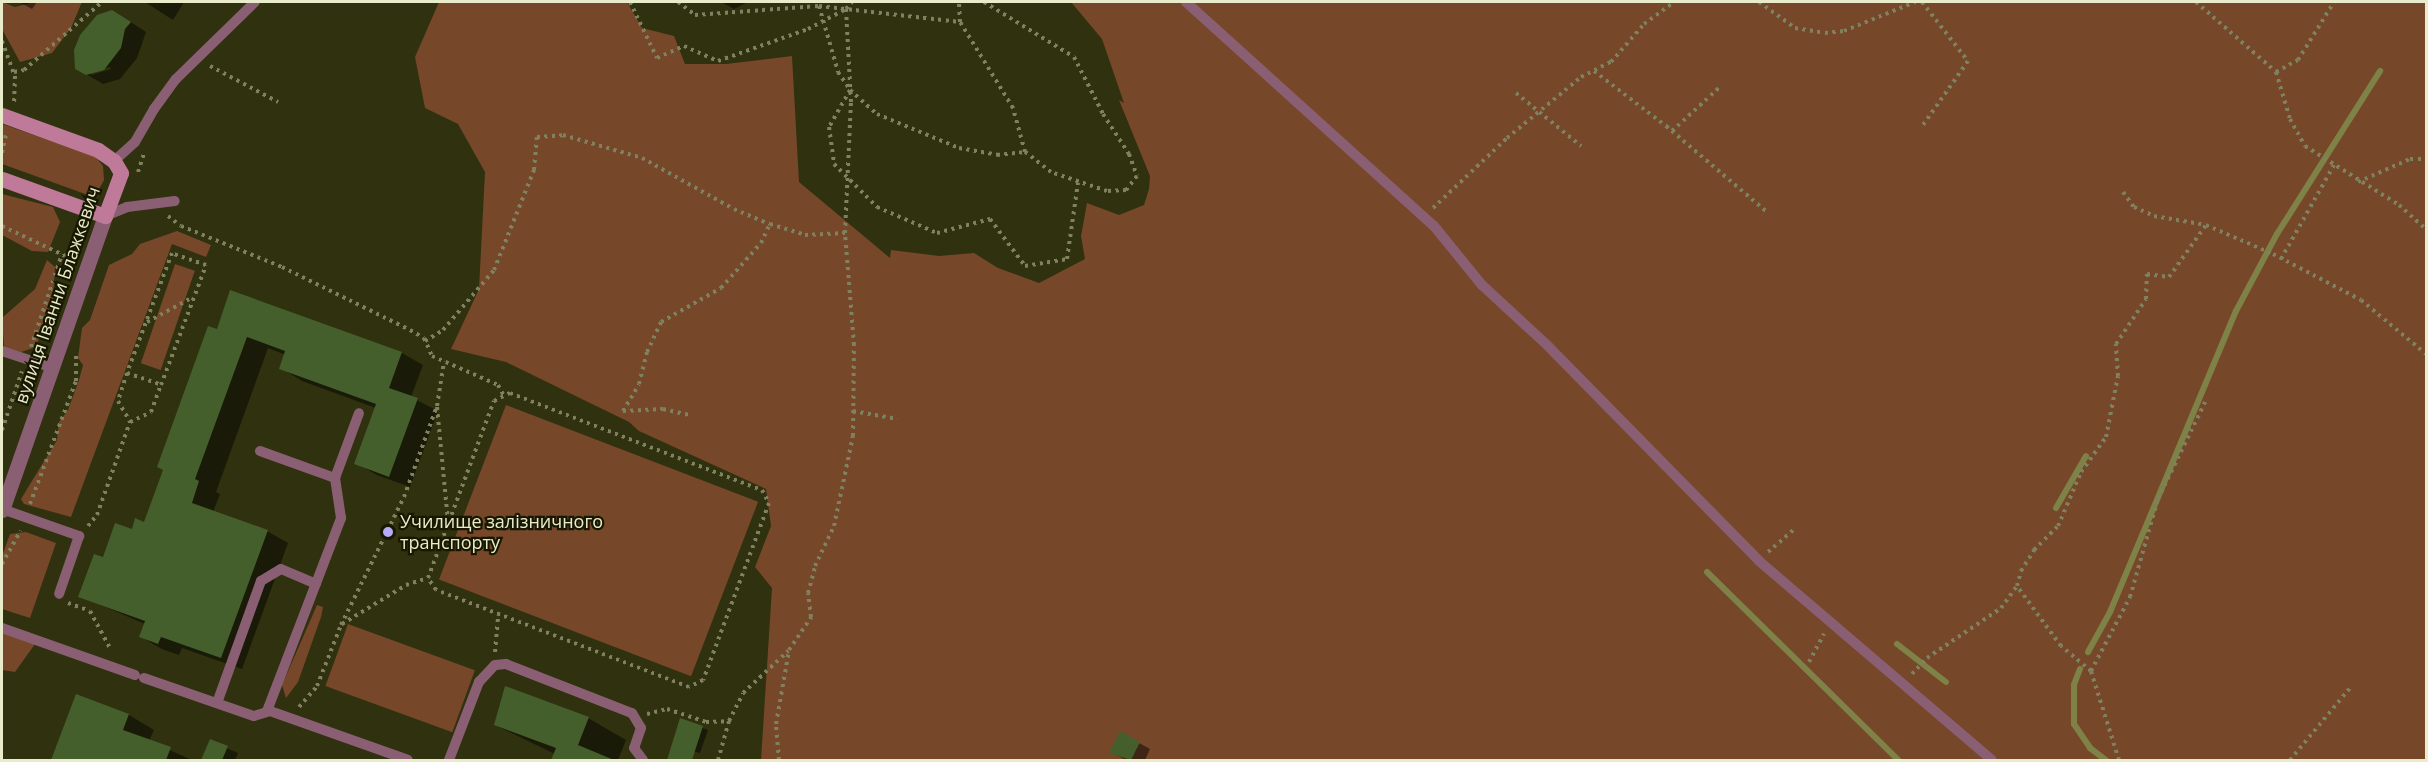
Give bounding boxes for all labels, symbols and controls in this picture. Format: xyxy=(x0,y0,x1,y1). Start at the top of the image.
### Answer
street label: вулиця Іванни Блажкевич xyxy=(10,184,104,406)
place label: Училище залізничного транспорту xyxy=(400,511,603,554)
marker: Училище залізничного транспорту xyxy=(381,525,395,539)

